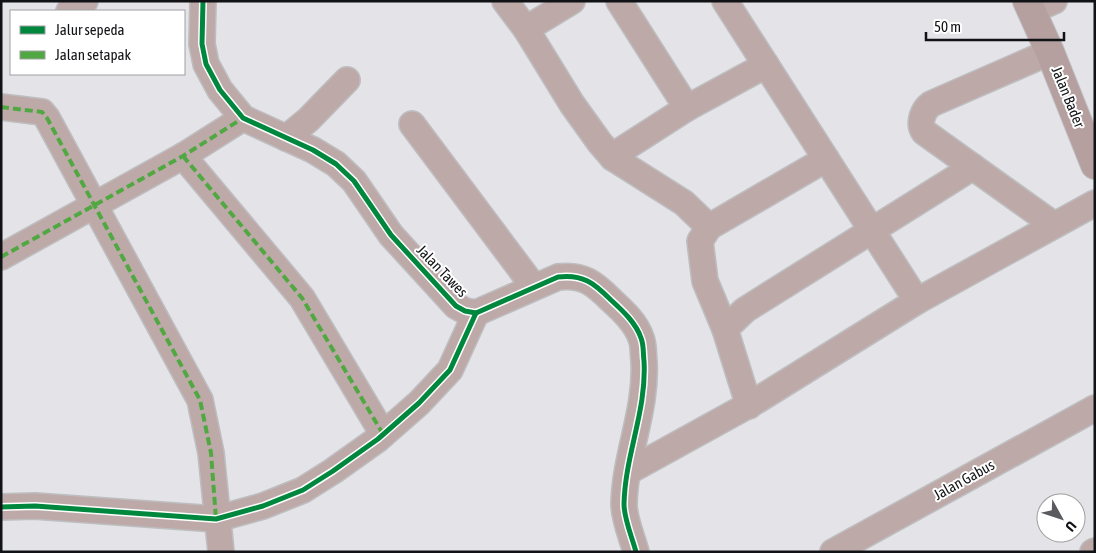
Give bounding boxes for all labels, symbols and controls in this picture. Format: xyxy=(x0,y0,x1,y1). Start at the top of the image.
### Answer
legend xyxy=(10,10,185,75)
scale bar xyxy=(926,10,1064,42)
text: 50 m xyxy=(934,18,961,35)
text: Jalur sepeda xyxy=(55,21,125,38)
text: Jalan setapak xyxy=(55,46,132,63)
street label: Jalan Bader xyxy=(1049,64,1089,130)
street label: Jalan Tawes xyxy=(414,241,471,300)
street label: Jalan Gabus xyxy=(930,456,997,503)
north arrow xyxy=(1036,493,1086,543)
text: U xyxy=(1062,518,1080,535)

